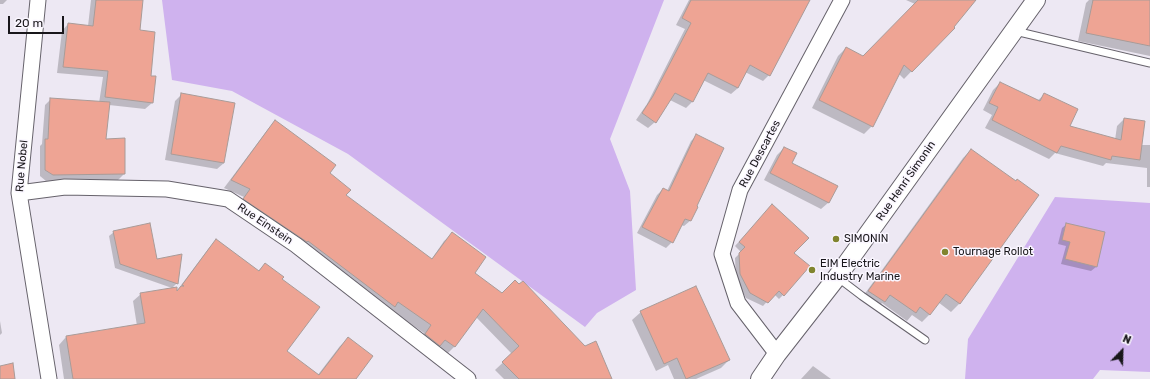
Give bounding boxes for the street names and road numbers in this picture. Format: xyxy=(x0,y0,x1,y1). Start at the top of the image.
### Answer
street label: Rue Descartes xyxy=(737,118,783,190)
street label: Rue Henri Simonin xyxy=(873,139,939,223)
street label: Rue Nobel xyxy=(13,140,31,192)
street label: Rue Einstein xyxy=(235,201,295,247)

